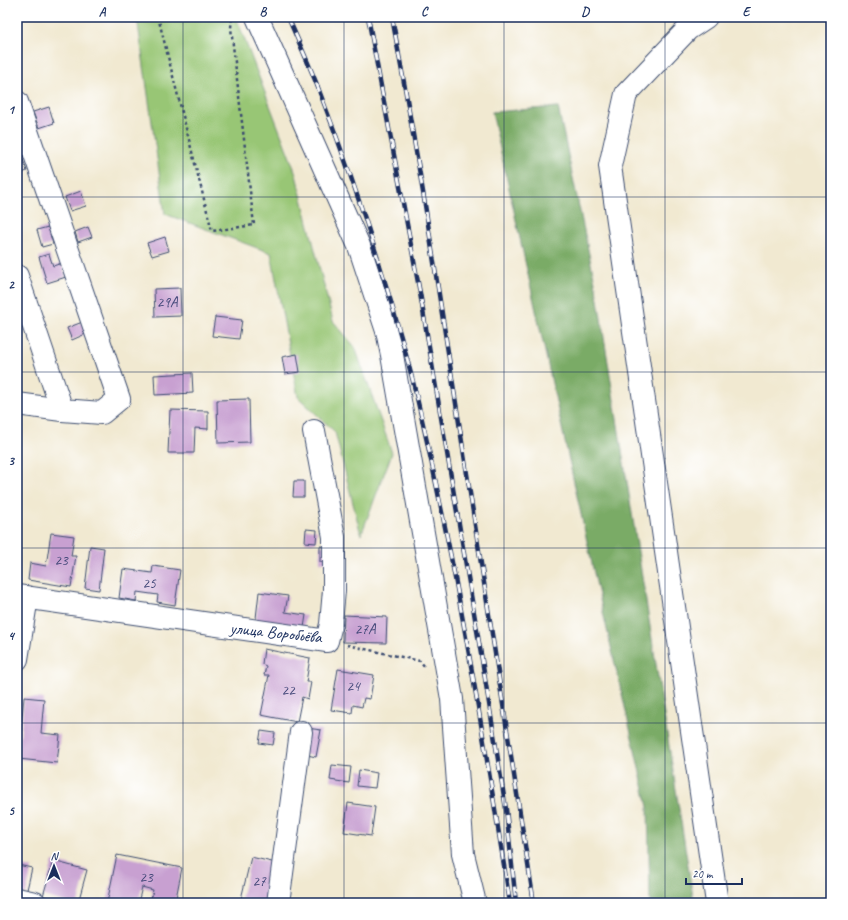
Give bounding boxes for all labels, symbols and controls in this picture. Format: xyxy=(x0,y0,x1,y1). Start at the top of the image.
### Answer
text: A xyxy=(99,4,107,20)
text: B xyxy=(260,4,268,20)
text: C xyxy=(421,4,429,20)
text: D xyxy=(581,4,590,20)
text: E xyxy=(743,4,752,20)
text: 1 xyxy=(8,102,16,118)
text: 2 xyxy=(8,277,15,293)
house number: 29А xyxy=(156,293,179,312)
text: 3 xyxy=(8,453,15,469)
house number: 23 xyxy=(54,551,69,570)
house number: 25 xyxy=(142,574,157,593)
street label: улица Воробьёва xyxy=(228,617,324,648)
house number: 27А xyxy=(354,620,377,639)
text: 4 xyxy=(8,628,16,644)
house number: 24 xyxy=(346,677,361,696)
house number: 22 xyxy=(281,681,296,700)
text: 5 xyxy=(8,803,15,819)
north arrow xyxy=(34,846,74,886)
text: N xyxy=(51,849,60,863)
scale bar xyxy=(686,860,742,886)
text: 20 m xyxy=(692,866,714,882)
house number: 23 xyxy=(139,868,154,887)
house number: 27 xyxy=(252,872,267,891)

